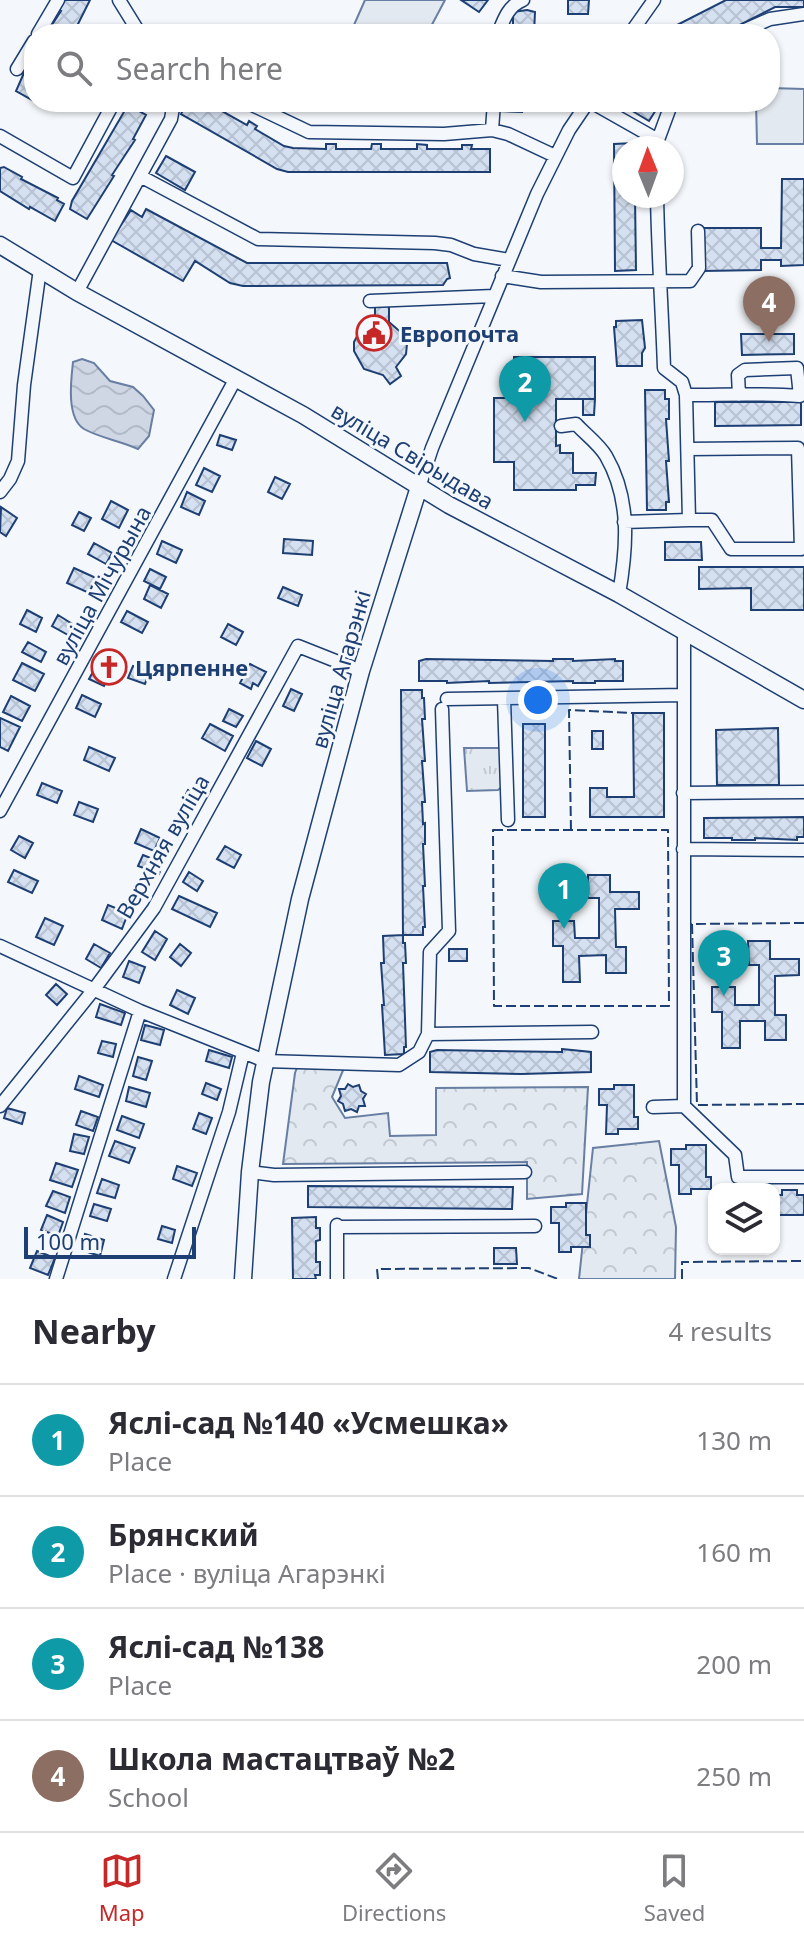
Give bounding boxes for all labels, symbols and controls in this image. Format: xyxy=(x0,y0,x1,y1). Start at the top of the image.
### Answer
search box xyxy=(24,24,780,112)
icon: search xyxy=(52,46,96,90)
text: Search here xyxy=(116,48,283,89)
north arrow xyxy=(612,136,684,208)
pin: 4 xyxy=(743,276,795,342)
public building icon: Европочта xyxy=(355,314,393,352)
place label: Европочта xyxy=(400,318,519,348)
pin: 2 xyxy=(499,356,551,422)
street label: вуліца Свірыдава xyxy=(326,395,500,515)
street label: вуліца Мічурына xyxy=(45,500,157,670)
street label: вуліца Агарэнкі xyxy=(303,586,377,752)
church icon: Цярпенне xyxy=(90,648,128,686)
place label: Цярпенне xyxy=(135,652,248,682)
your location xyxy=(518,680,558,720)
street label: Верхняя вуліца xyxy=(109,768,215,924)
pin: 1 xyxy=(538,863,590,929)
pin: 3 xyxy=(698,930,750,996)
map controls xyxy=(708,1183,780,1255)
button: layers xyxy=(708,1183,780,1255)
scale bar xyxy=(24,1223,196,1259)
text: 100 m xyxy=(36,1226,100,1256)
text: Nearby xyxy=(32,1308,156,1354)
text: 4 results xyxy=(668,1313,772,1349)
text: Яслі-сад №140 «Усмешка» xyxy=(108,1402,509,1443)
text: 1 xyxy=(51,1422,65,1458)
text: 130 m xyxy=(696,1422,772,1458)
text: Place xyxy=(108,1443,172,1479)
text: Брянский xyxy=(108,1514,259,1555)
text: 2 xyxy=(51,1534,65,1570)
text: 160 m xyxy=(696,1534,772,1570)
text: Place · вуліца Агарэнкі xyxy=(108,1555,386,1591)
text: Яслі-сад №138 xyxy=(108,1626,325,1667)
text: 3 xyxy=(51,1646,65,1682)
text: 200 m xyxy=(696,1646,772,1682)
text: Place xyxy=(108,1667,172,1703)
text: Школа мастацтваў №2 xyxy=(108,1738,455,1779)
text: 4 xyxy=(51,1758,65,1794)
text: 250 m xyxy=(696,1758,772,1794)
text: School xyxy=(108,1779,189,1815)
tab: Map xyxy=(99,1849,145,1927)
tab: Directions xyxy=(342,1849,446,1927)
tab: Saved xyxy=(644,1849,705,1927)

